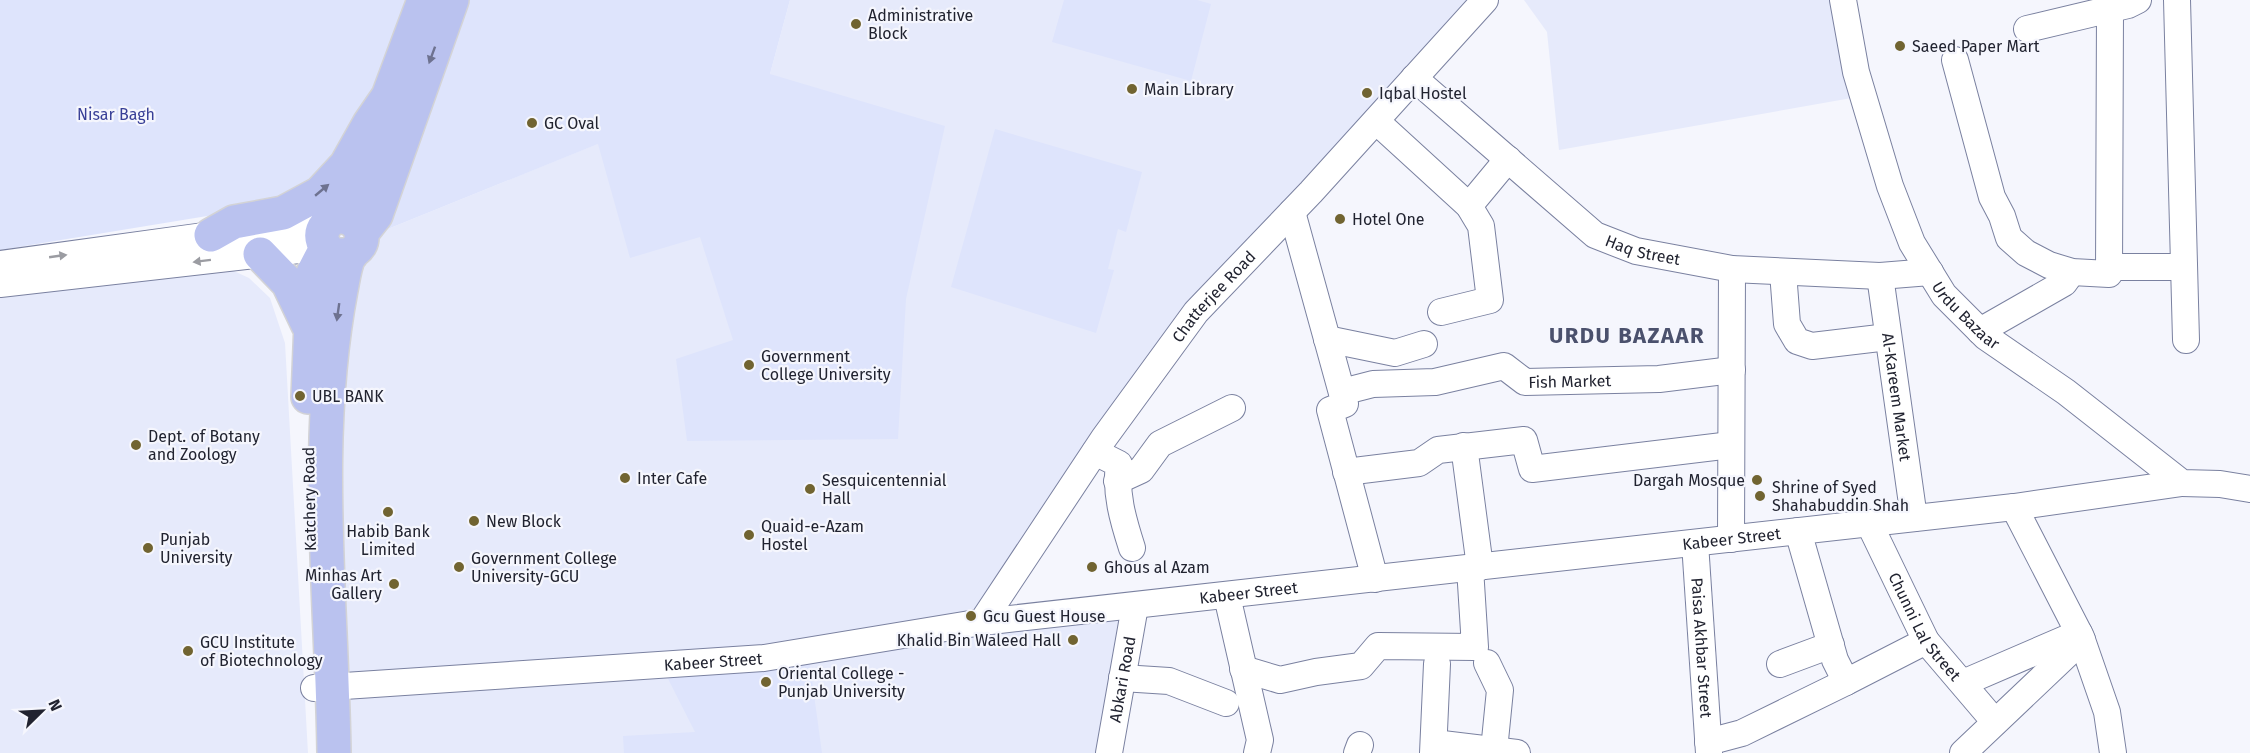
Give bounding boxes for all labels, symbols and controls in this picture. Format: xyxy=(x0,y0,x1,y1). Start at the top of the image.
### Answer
place label: Administrative Block xyxy=(868,6,973,43)
marker: Administrative Block xyxy=(849,17,863,31)
place label: Saeed Paper Mart xyxy=(1912,37,2040,56)
marker: Saeed Paper Mart xyxy=(1893,39,1907,53)
one-way arrow xyxy=(427,46,436,64)
place label: Main Library xyxy=(1144,80,1234,99)
marker: Main Library xyxy=(1125,82,1139,96)
place label: Iqbal Hostel xyxy=(1379,84,1467,103)
marker: Iqbal Hostel xyxy=(1360,86,1374,100)
park label: Nisar Bagh xyxy=(77,105,155,124)
place label: GC Oval xyxy=(544,114,600,133)
marker: GC Oval xyxy=(525,116,539,130)
one-way arrow xyxy=(314,184,330,197)
place label: Hotel One xyxy=(1352,210,1425,229)
marker: Hotel One xyxy=(1333,212,1347,226)
street label: Haq Street xyxy=(1602,231,1682,269)
street label: Chatterjee Road xyxy=(1168,247,1259,346)
one-way arrow xyxy=(49,251,68,261)
one-way arrow xyxy=(193,256,212,265)
street label: Urdu Bazaar xyxy=(1928,278,2004,354)
one-way arrow xyxy=(333,302,343,321)
district label: URDU BAZAAR xyxy=(1549,322,1705,349)
street label: Al-Kareem Market xyxy=(1878,332,1915,462)
place label: Government College University xyxy=(761,347,891,384)
marker: Government College University xyxy=(742,358,756,372)
street label: Fish Market xyxy=(1528,371,1612,392)
place label: UBL BANK xyxy=(312,387,384,406)
marker: UBL BANK xyxy=(293,389,307,403)
place label: Dept. of Botany and Zoology xyxy=(148,427,260,464)
marker: Dept. of Botany and Zoology xyxy=(129,438,143,452)
street label: Katchery Road xyxy=(299,447,320,551)
place label: Inter Cafe xyxy=(637,469,707,488)
marker: Inter Cafe xyxy=(618,471,632,485)
place label: Sesquicentennial Hall xyxy=(822,471,947,508)
place label: Dargah Mosque xyxy=(1633,471,1745,490)
marker: Dargah Mosque xyxy=(1750,473,1764,487)
place label: Shrine of Syed Shahabuddin Shah xyxy=(1772,478,1909,515)
marker: Sesquicentennial Hall xyxy=(803,482,817,496)
marker: Shrine of Syed Shahabuddin Shah xyxy=(1753,489,1767,503)
marker: Habib Bank Limited xyxy=(381,505,395,519)
place label: New Block xyxy=(486,512,562,531)
marker: New Block xyxy=(467,514,481,528)
place label: Quaid-e-Azam Hostel xyxy=(761,517,864,554)
place label: Habib Bank Limited xyxy=(346,522,430,559)
street label: Kabeer Street xyxy=(1681,524,1782,554)
marker: Quaid-e-Azam Hostel xyxy=(742,528,756,542)
place label: Punjab University xyxy=(160,530,233,567)
marker: Punjab University xyxy=(141,541,155,555)
place label: Government College University-GCU xyxy=(471,549,617,586)
place label: Ghous al Azam xyxy=(1104,558,1210,577)
marker: Government College University-GCU xyxy=(452,560,466,574)
marker: Ghous al Azam xyxy=(1085,560,1099,574)
place label: Minhas Art Gallery xyxy=(305,566,382,603)
street label: Chunni Lal Street xyxy=(1884,570,1965,685)
marker: Minhas Art Gallery xyxy=(387,577,401,591)
street label: Paisa Akhbar Street xyxy=(1687,577,1716,719)
street label: Kabeer Street xyxy=(1198,578,1299,608)
place label: Gcu Guest House xyxy=(983,607,1105,626)
marker: Gcu Guest House xyxy=(964,609,978,623)
place label: Khalid Bin Waleed Hall xyxy=(897,631,1061,650)
place label: GCU Institute of Biotechnology xyxy=(200,633,323,670)
marker: Khalid Bin Waleed Hall xyxy=(1066,633,1080,647)
street label: Abkari Road xyxy=(1106,635,1140,724)
marker: GCU Institute of Biotechnology xyxy=(181,644,195,658)
street label: Kabeer Street xyxy=(663,649,763,675)
place label: Oriental College - Punjab University xyxy=(778,664,905,701)
marker: Oriental College - Punjab University xyxy=(759,675,773,689)
north arrow xyxy=(12,681,72,741)
text: N xyxy=(44,696,66,714)

